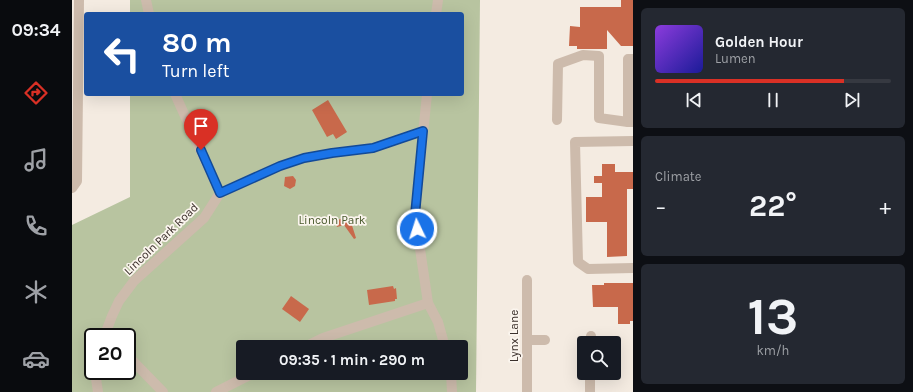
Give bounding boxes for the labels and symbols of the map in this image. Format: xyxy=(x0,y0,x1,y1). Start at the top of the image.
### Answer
pin xyxy=(184,109,218,150)
street label: Lincoln Park Road xyxy=(121,200,201,278)
position arrow xyxy=(396,208,438,250)
park label: Lincoln Park xyxy=(299,213,366,227)
street label: Lynx Lane xyxy=(507,310,521,362)
speed limit sign: 20 xyxy=(84,328,136,380)

